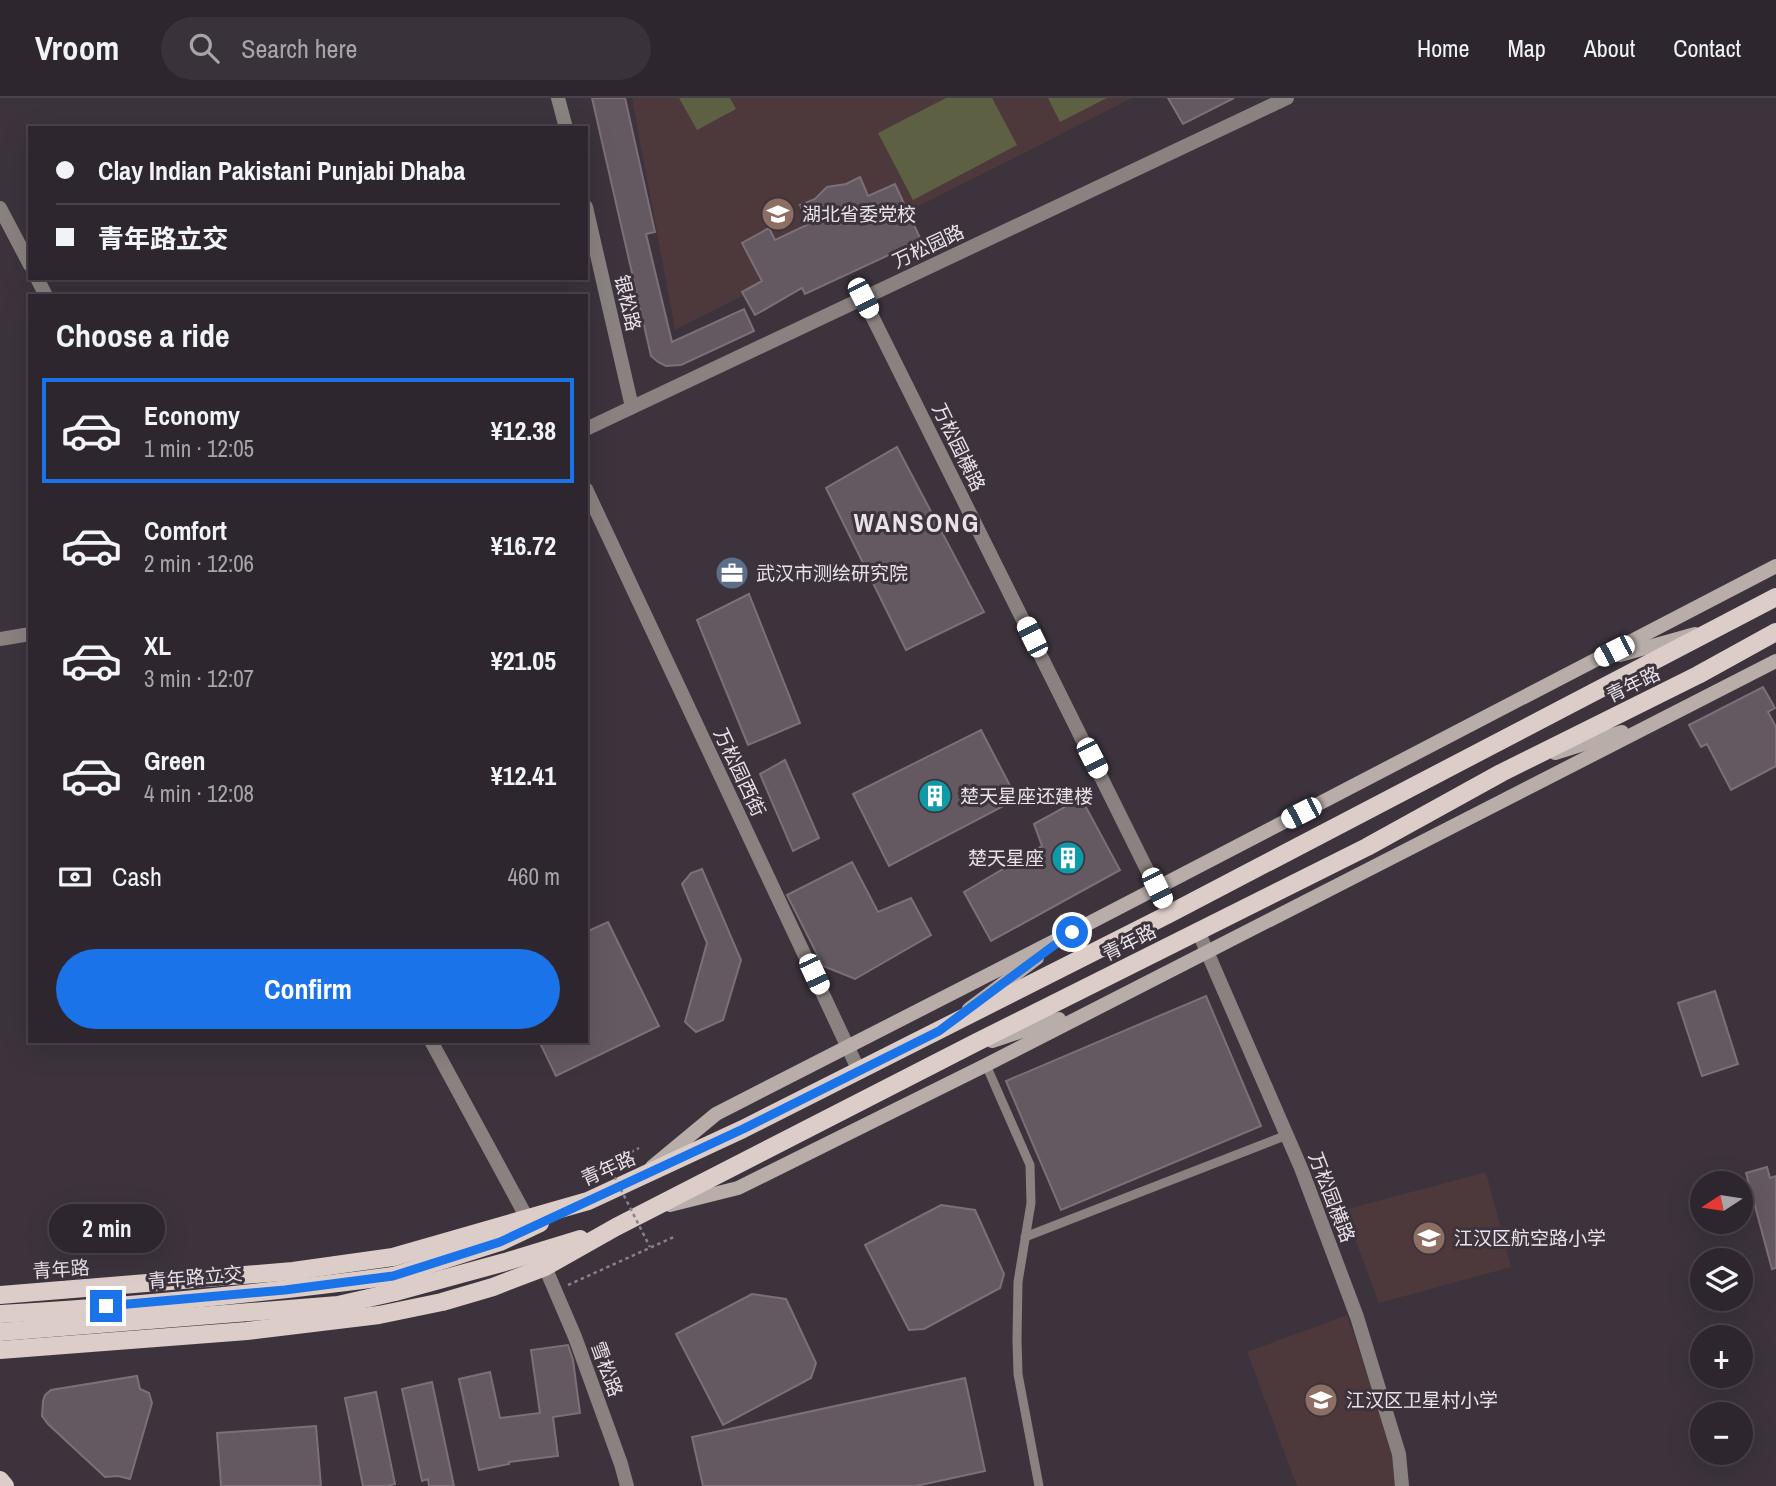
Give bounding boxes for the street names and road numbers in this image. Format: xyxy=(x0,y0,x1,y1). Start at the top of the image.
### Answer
street label: 万松园路 xyxy=(888,218,968,274)
street label: 银松路 xyxy=(609,272,647,334)
street label: 万松园横路 xyxy=(926,399,992,495)
street label: 青年路 xyxy=(1602,660,1664,708)
street label: 万松园西街 xyxy=(708,723,772,821)
street label: 青年路 xyxy=(1098,917,1160,967)
street label: 青年路 xyxy=(577,1145,639,1191)
street label: 万松园横路 xyxy=(1303,1148,1361,1246)
street label: 青年路 xyxy=(32,1254,90,1284)
street label: 青年路立交 xyxy=(147,1260,243,1294)
street label: 雪松路 xyxy=(585,1338,629,1400)

